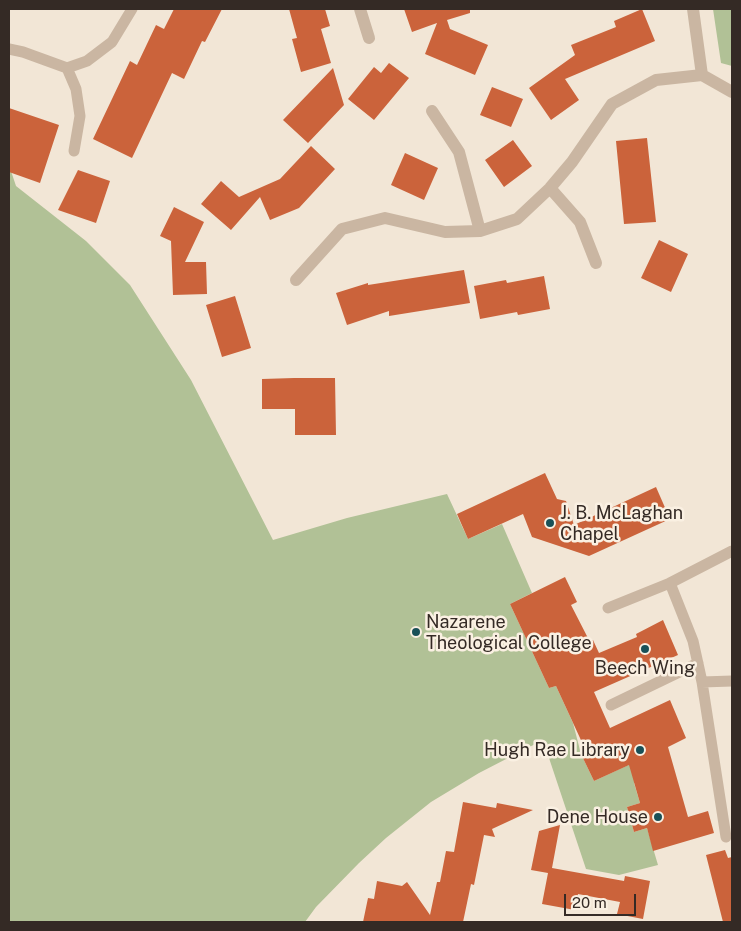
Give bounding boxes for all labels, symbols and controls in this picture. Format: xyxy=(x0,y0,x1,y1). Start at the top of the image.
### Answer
place label: J. B. McLaghan Chapel xyxy=(560,502,683,544)
marker: J. B. McLaghan Chapel xyxy=(544,517,556,529)
place label: Nazarene Theological College xyxy=(426,611,592,654)
marker: Nazarene Theological College xyxy=(410,626,422,638)
marker: Beech Wing xyxy=(639,643,651,655)
place label: Beech Wing xyxy=(595,657,695,679)
place label: Hugh Rae Library xyxy=(484,739,630,761)
marker: Hugh Rae Library xyxy=(634,744,646,756)
place label: Dene House xyxy=(547,806,648,828)
marker: Dene House xyxy=(652,811,664,823)
scale bar xyxy=(566,884,638,916)
text: 20 m xyxy=(572,894,607,911)

